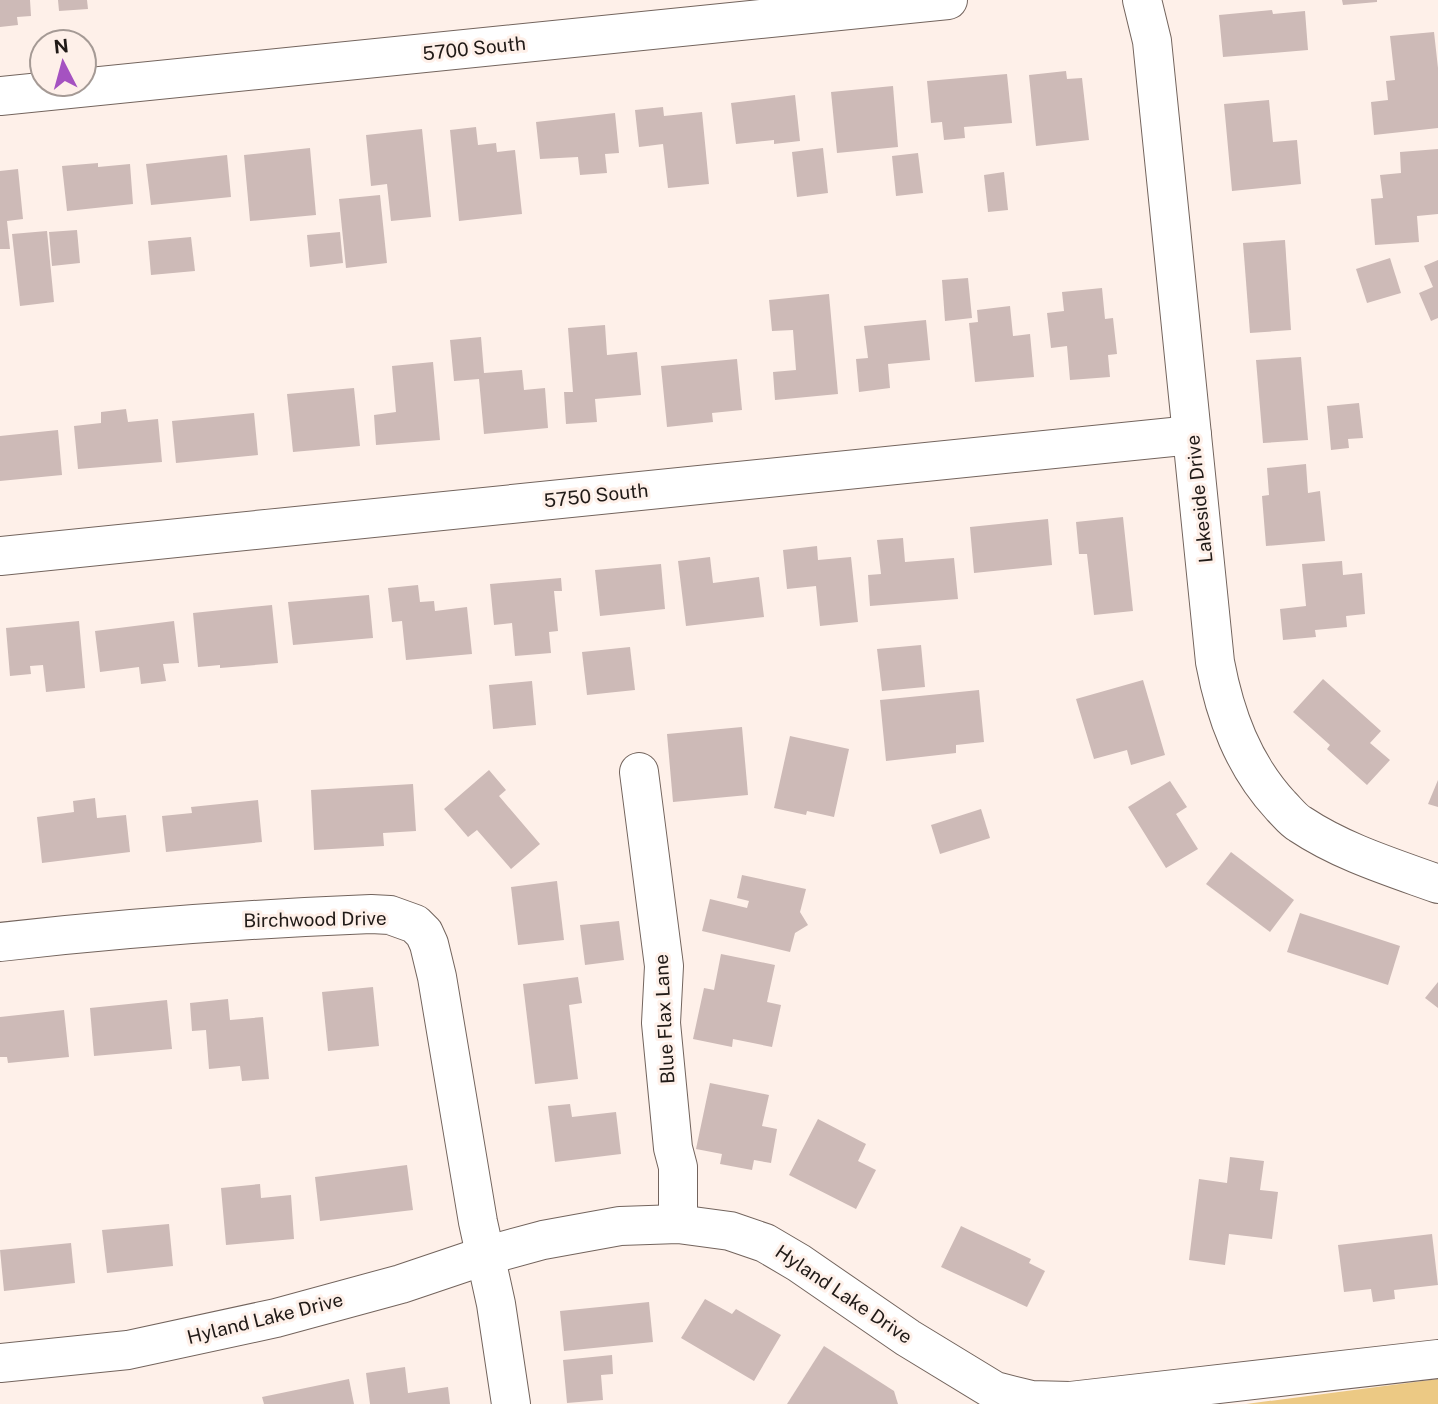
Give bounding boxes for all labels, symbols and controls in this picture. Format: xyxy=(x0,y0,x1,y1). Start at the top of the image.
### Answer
north arrow xyxy=(28,28,98,98)
street label: 5700 South xyxy=(421,32,527,64)
text: N xyxy=(53,34,70,58)
street label: Lakeside Drive xyxy=(1181,434,1217,564)
street label: 5750 South xyxy=(543,479,649,511)
street label: Birchwood Drive xyxy=(243,907,387,931)
street label: Blue Flax Lane xyxy=(650,954,678,1084)
street label: Hyland Lake Drive xyxy=(772,1240,916,1348)
street label: Hyland Lake Drive xyxy=(185,1288,345,1348)

